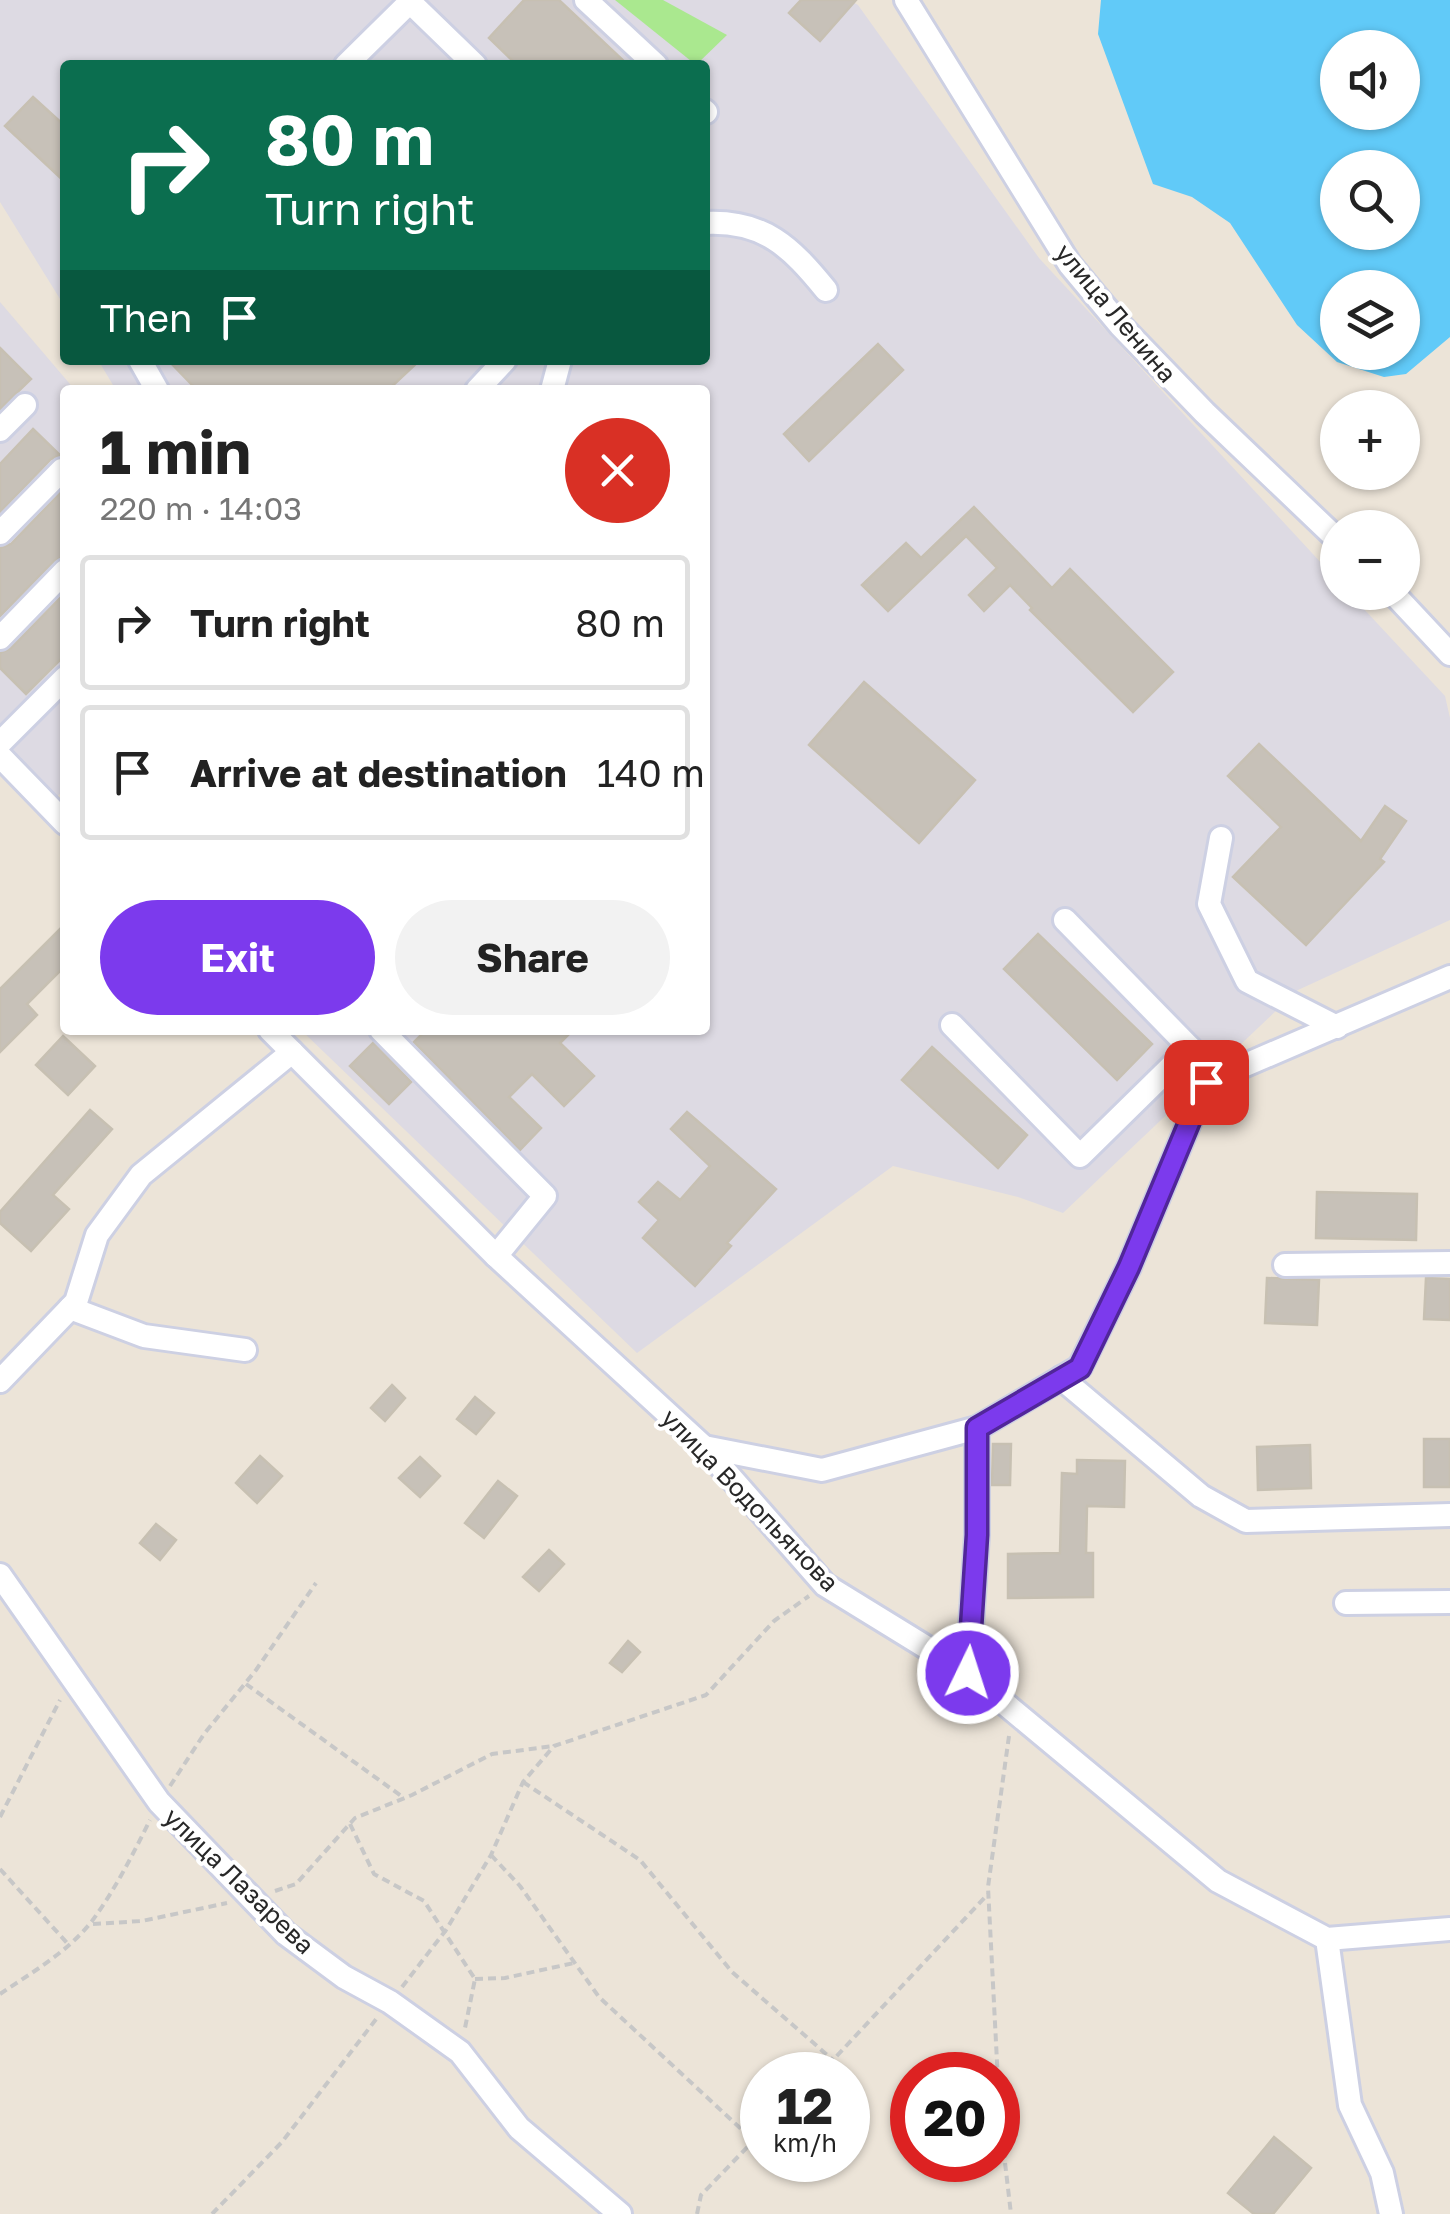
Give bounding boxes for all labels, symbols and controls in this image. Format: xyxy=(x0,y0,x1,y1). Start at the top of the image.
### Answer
map controls xyxy=(1320,30,1420,610)
button: sound xyxy=(1320,30,1420,130)
text: 80 m xyxy=(265,96,434,180)
icon: right xyxy=(100,100,230,230)
button: search xyxy=(1320,150,1420,250)
text: Turn right xyxy=(265,181,475,235)
street label: улица Ленина xyxy=(1049,237,1183,388)
button: layers xyxy=(1320,270,1420,370)
icon: arrive xyxy=(212,290,267,345)
text: Then xyxy=(100,295,192,340)
button: + xyxy=(1320,390,1420,490)
text: 1 min xyxy=(100,415,251,487)
button: close xyxy=(565,418,670,523)
text: 220 m · 14:03 xyxy=(100,489,302,527)
button: − xyxy=(1320,510,1420,610)
icon: right xyxy=(105,595,160,650)
text: Turn right xyxy=(190,600,370,645)
text: 80 m xyxy=(575,600,665,645)
icon: arrive xyxy=(105,745,160,800)
text: Arrive at destination xyxy=(190,750,567,795)
text: 140 m xyxy=(597,750,705,795)
button: Exit xyxy=(100,900,375,1015)
button: Share xyxy=(395,900,670,1015)
pin xyxy=(1164,1040,1249,1125)
icon: arrive xyxy=(1179,1055,1234,1110)
street label: улица Водопьянова xyxy=(655,1402,846,1597)
position arrow xyxy=(916,1621,1020,1725)
street label: улица Лазарева xyxy=(158,1801,321,1960)
speed limit sign: 20 xyxy=(890,2052,1020,2182)
text: 12 xyxy=(777,2075,833,2135)
text: km/h xyxy=(773,2127,837,2158)

